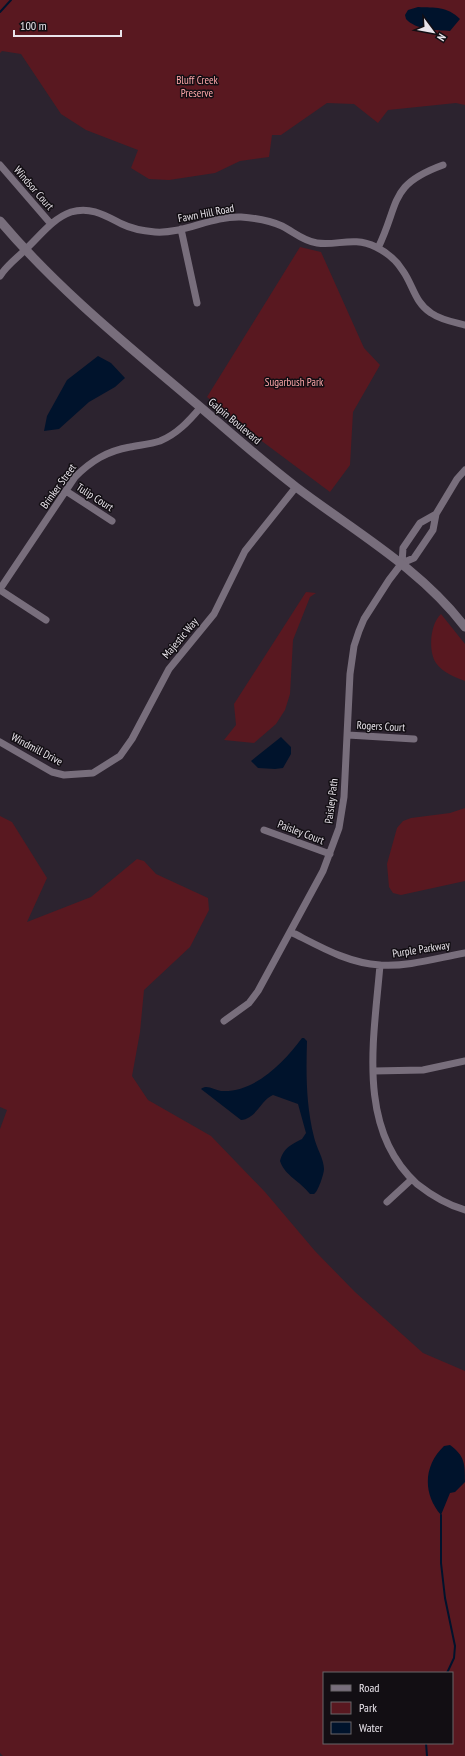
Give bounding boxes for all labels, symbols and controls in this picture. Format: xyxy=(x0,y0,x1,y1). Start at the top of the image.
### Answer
scale bar xyxy=(14,12,121,38)
north arrow xyxy=(413,12,453,52)
text: 100 m xyxy=(20,18,47,33)
text: N xyxy=(434,31,449,44)
park label: Bluff Creek Preserve xyxy=(176,73,219,100)
street label: Windsor Court xyxy=(11,163,57,213)
street label: Fawn Hill Road xyxy=(177,201,236,225)
park label: Sugarbush Park xyxy=(265,375,324,389)
street label: Galpin Boulevard xyxy=(206,395,264,447)
street label: Brinker Street xyxy=(37,461,79,511)
street label: Tulip Court xyxy=(74,480,116,514)
street label: Majestic Way xyxy=(159,614,202,661)
street label: Rogers Court xyxy=(356,718,406,734)
street label: Windmill Drive xyxy=(9,730,66,769)
street label: Paisley Path xyxy=(321,778,341,824)
street label: Paisley Court xyxy=(276,817,326,847)
street label: Purple Parkway xyxy=(391,937,452,960)
legend xyxy=(323,1672,453,1744)
text: Road xyxy=(359,1680,379,1695)
text: Park xyxy=(359,1700,377,1715)
text: Water xyxy=(359,1720,384,1735)

